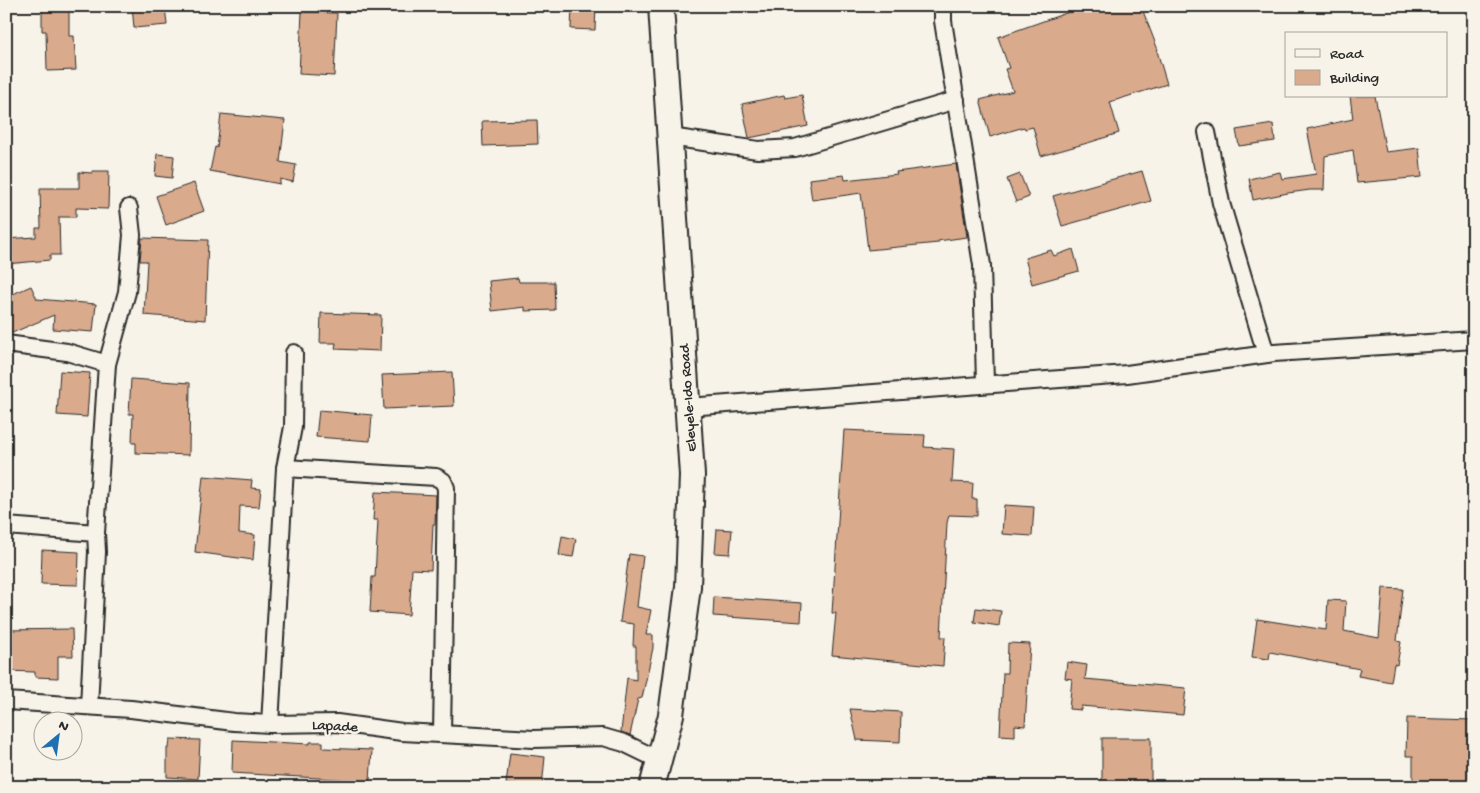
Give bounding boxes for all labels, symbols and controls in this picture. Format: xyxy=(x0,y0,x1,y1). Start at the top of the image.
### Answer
legend xyxy=(1285,32,1448,98)
text: Road xyxy=(1330,46,1364,64)
text: Building xyxy=(1329,70,1379,88)
street label: Eleyele-Ido Road xyxy=(676,342,702,452)
north arrow xyxy=(32,710,82,760)
text: N xyxy=(55,717,71,736)
street label: Lapade xyxy=(311,717,359,737)

